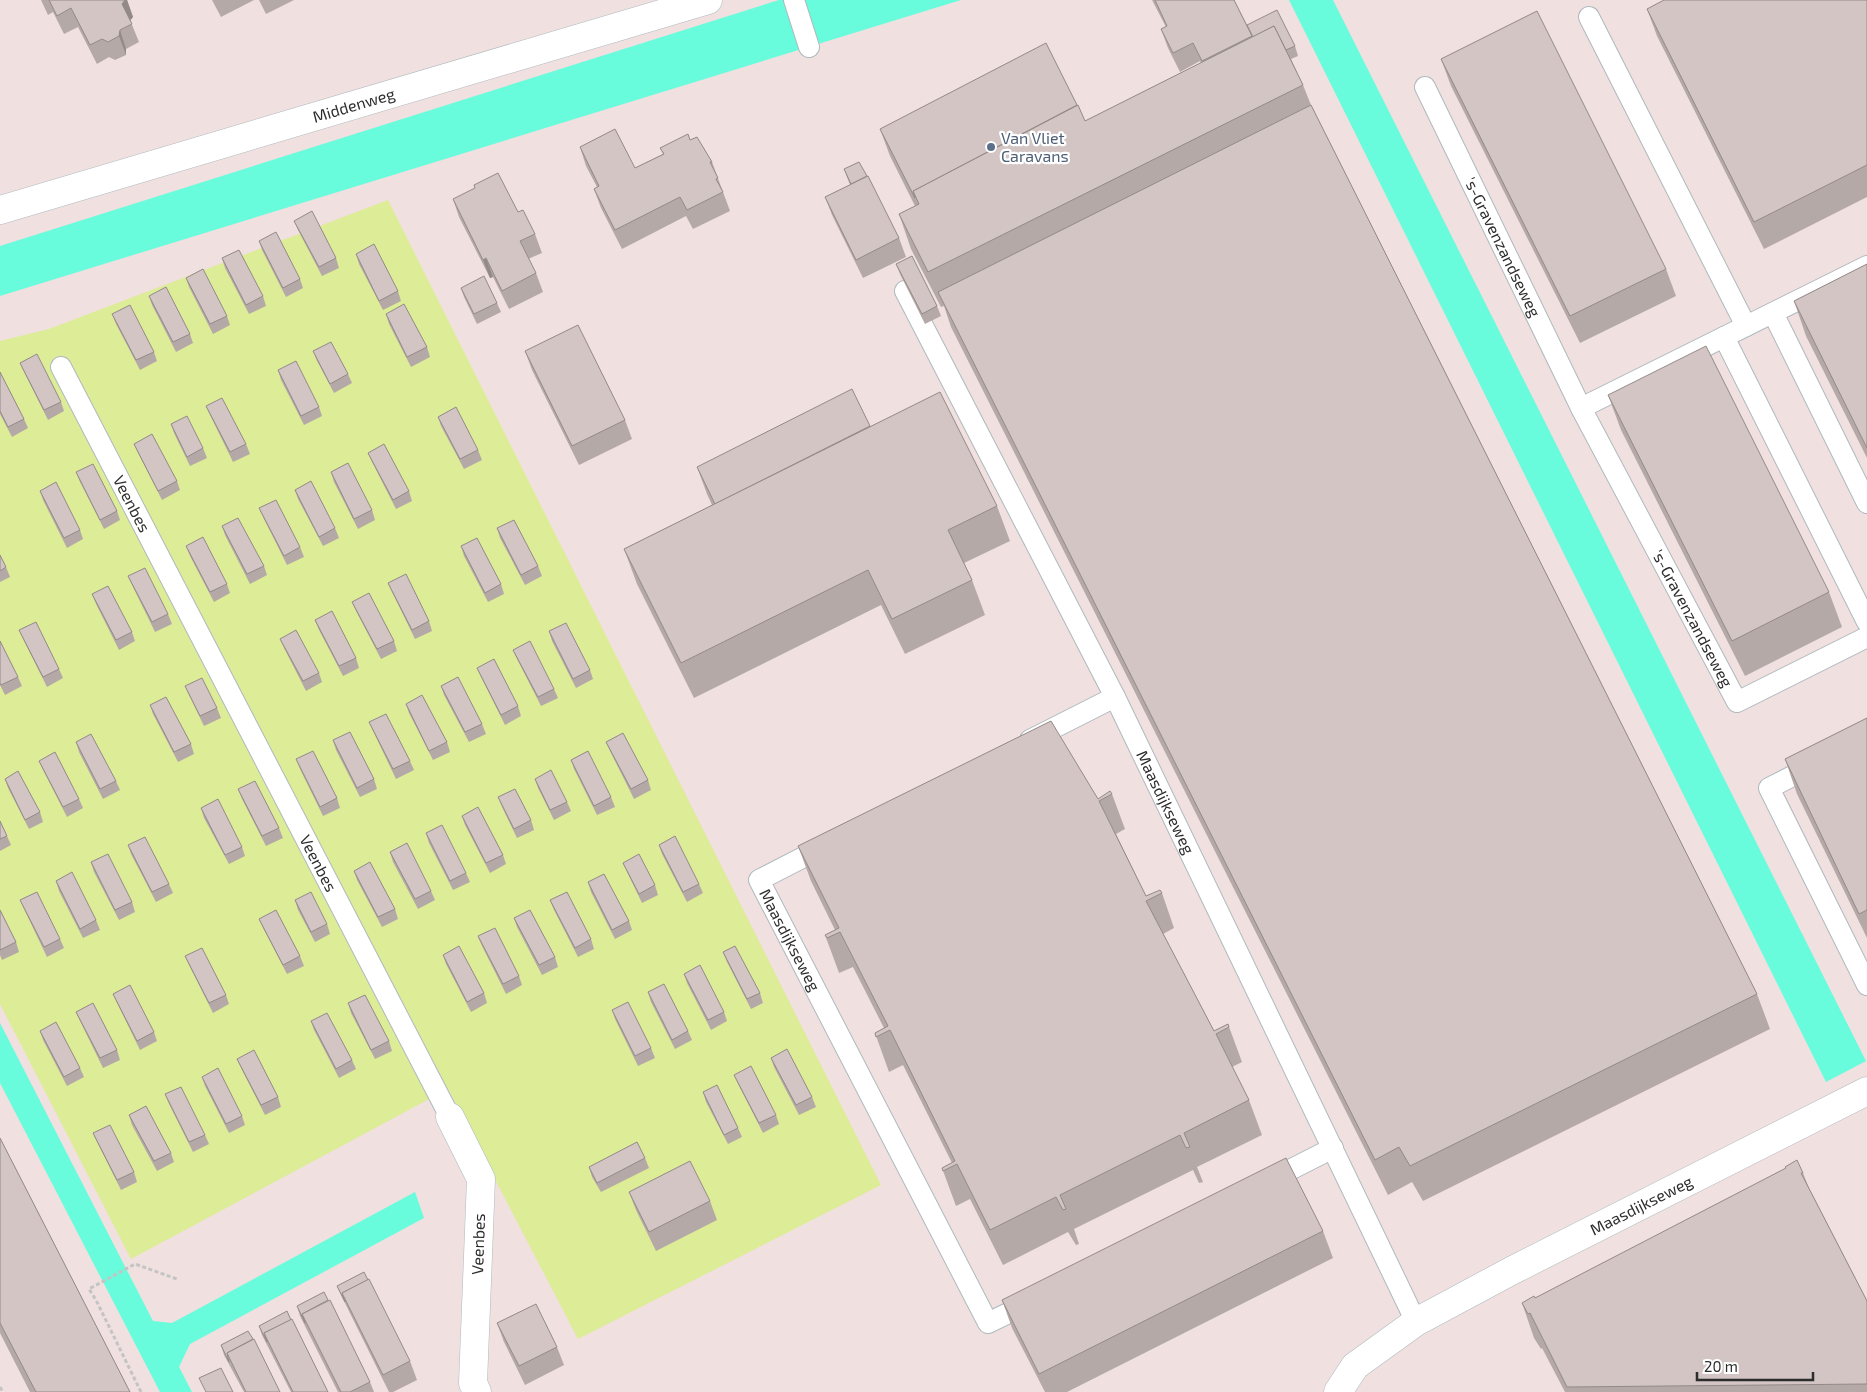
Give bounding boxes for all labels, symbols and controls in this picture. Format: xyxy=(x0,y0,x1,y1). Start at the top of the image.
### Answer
street label: Middenweg xyxy=(310,83,397,126)
place label: Van Vliet Caravans xyxy=(1001,128,1069,165)
marker: Van Vliet Caravans xyxy=(985,141,997,153)
street label: 's-Gravenzandseweg xyxy=(1461,174,1545,320)
street label: Veenbes xyxy=(110,472,155,535)
street label: 's-Gravenzandseweg xyxy=(1649,546,1737,690)
street label: Maasdijkseweg xyxy=(1133,747,1199,857)
street label: Veenbes xyxy=(296,831,341,895)
street label: Maasdijkseweg xyxy=(756,885,825,994)
street label: Maasdijkseweg xyxy=(1586,1171,1696,1239)
street label: Veenbes xyxy=(467,1213,488,1275)
scale bar xyxy=(1697,1350,1813,1382)
text: 20 m xyxy=(1704,1357,1738,1375)

